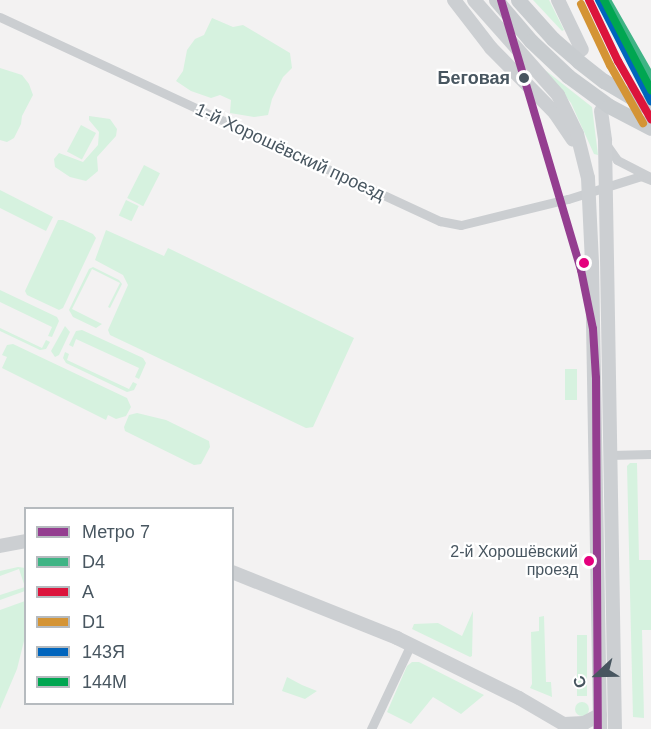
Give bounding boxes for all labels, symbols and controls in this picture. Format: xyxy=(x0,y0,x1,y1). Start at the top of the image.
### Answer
place label: Беговая xyxy=(437,67,510,89)
marker: Беговая xyxy=(515,69,533,87)
street label: 1-й Хорошёвский проезд xyxy=(192,99,388,205)
unlabelled marker xyxy=(578,257,590,269)
legend xyxy=(24,507,234,705)
text: Метро 7 xyxy=(82,522,150,542)
place label: 2-й Хорошёвский проезд xyxy=(450,542,578,580)
text: D4 xyxy=(82,552,105,572)
marker: 2-й Хорошёвский проезд xyxy=(583,555,595,567)
text: A xyxy=(82,582,94,602)
text: D1 xyxy=(82,612,105,632)
text: 143Я xyxy=(82,642,125,662)
north arrow xyxy=(567,645,627,705)
text: 144М xyxy=(82,672,127,692)
text: С xyxy=(570,673,590,690)

